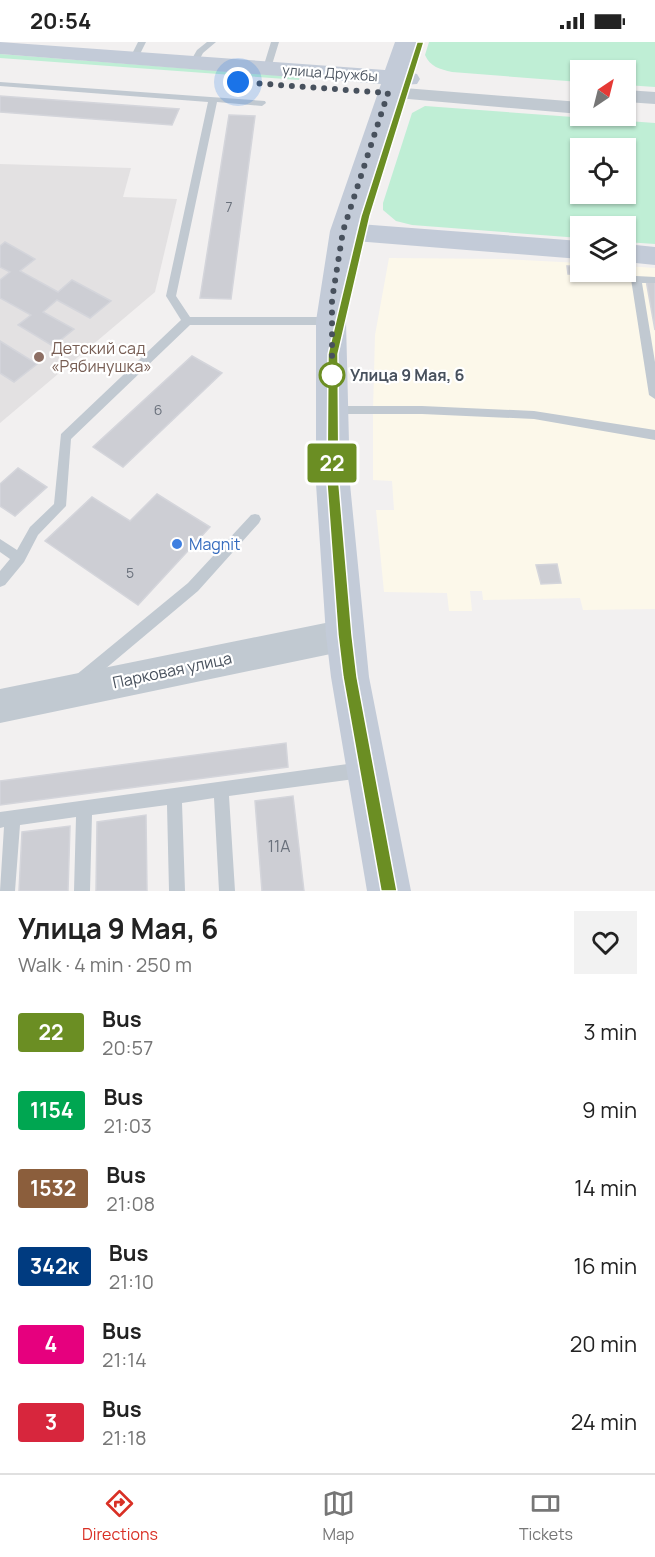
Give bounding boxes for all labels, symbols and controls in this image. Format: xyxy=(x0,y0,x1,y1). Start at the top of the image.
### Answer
text: 20:54 xyxy=(30,6,91,36)
street label: улица Дружбы xyxy=(282,60,378,85)
north arrow xyxy=(570,60,636,126)
map controls xyxy=(570,60,636,282)
your location xyxy=(223,67,253,97)
button: locate xyxy=(570,138,636,204)
house number: 7 xyxy=(225,197,233,216)
button: layers xyxy=(570,216,636,282)
place label: Детский сад «Рябинушка» xyxy=(51,337,152,377)
marker: Детский сад «Рябинушка» xyxy=(32,350,46,364)
marker: Улица 9 Мая, 6 xyxy=(319,362,345,388)
place label: Улица 9 Мая, 6 xyxy=(350,364,465,386)
house number: 6 xyxy=(154,400,162,419)
line badge: 22 xyxy=(305,444,359,482)
text: 22 xyxy=(319,449,345,477)
place label: Magnit xyxy=(189,533,240,555)
marker: Magnit xyxy=(170,537,184,551)
house number: 5 xyxy=(126,563,134,582)
street label: Парковая улица xyxy=(110,647,234,693)
house number: 11А xyxy=(268,835,290,857)
text: Улица 9 Мая, 6 xyxy=(18,909,218,947)
button: heart xyxy=(574,911,637,974)
text: Walk · 4 min · 250 m xyxy=(18,951,192,978)
text: Bus xyxy=(102,1004,142,1034)
text: 3 min xyxy=(584,1017,637,1047)
text: 22 xyxy=(38,1018,64,1046)
text: 20:57 xyxy=(102,1034,153,1061)
text: Bus xyxy=(103,1082,143,1112)
text: 9 min xyxy=(582,1095,637,1125)
text: 1154 xyxy=(30,1096,73,1124)
text: 21:03 xyxy=(103,1112,152,1139)
text: Bus xyxy=(106,1160,146,1190)
text: 14 min xyxy=(574,1173,637,1203)
text: 1532 xyxy=(30,1174,76,1202)
text: 21:08 xyxy=(106,1190,155,1217)
text: Bus xyxy=(109,1238,148,1268)
text: 16 min xyxy=(574,1251,637,1281)
text: 342к xyxy=(30,1252,79,1280)
text: 21:10 xyxy=(109,1268,154,1295)
text: Bus xyxy=(102,1316,142,1346)
text: 20 min xyxy=(570,1329,637,1359)
text: 4 xyxy=(45,1330,57,1358)
text: 21:14 xyxy=(102,1346,147,1373)
text: Bus xyxy=(102,1394,142,1424)
text: 24 min xyxy=(571,1407,637,1437)
text: 3 xyxy=(45,1408,57,1436)
text: 21:18 xyxy=(102,1424,147,1451)
tab: Directions xyxy=(82,1487,158,1545)
tab: Map xyxy=(322,1487,355,1545)
tab: Tickets xyxy=(519,1487,573,1545)

